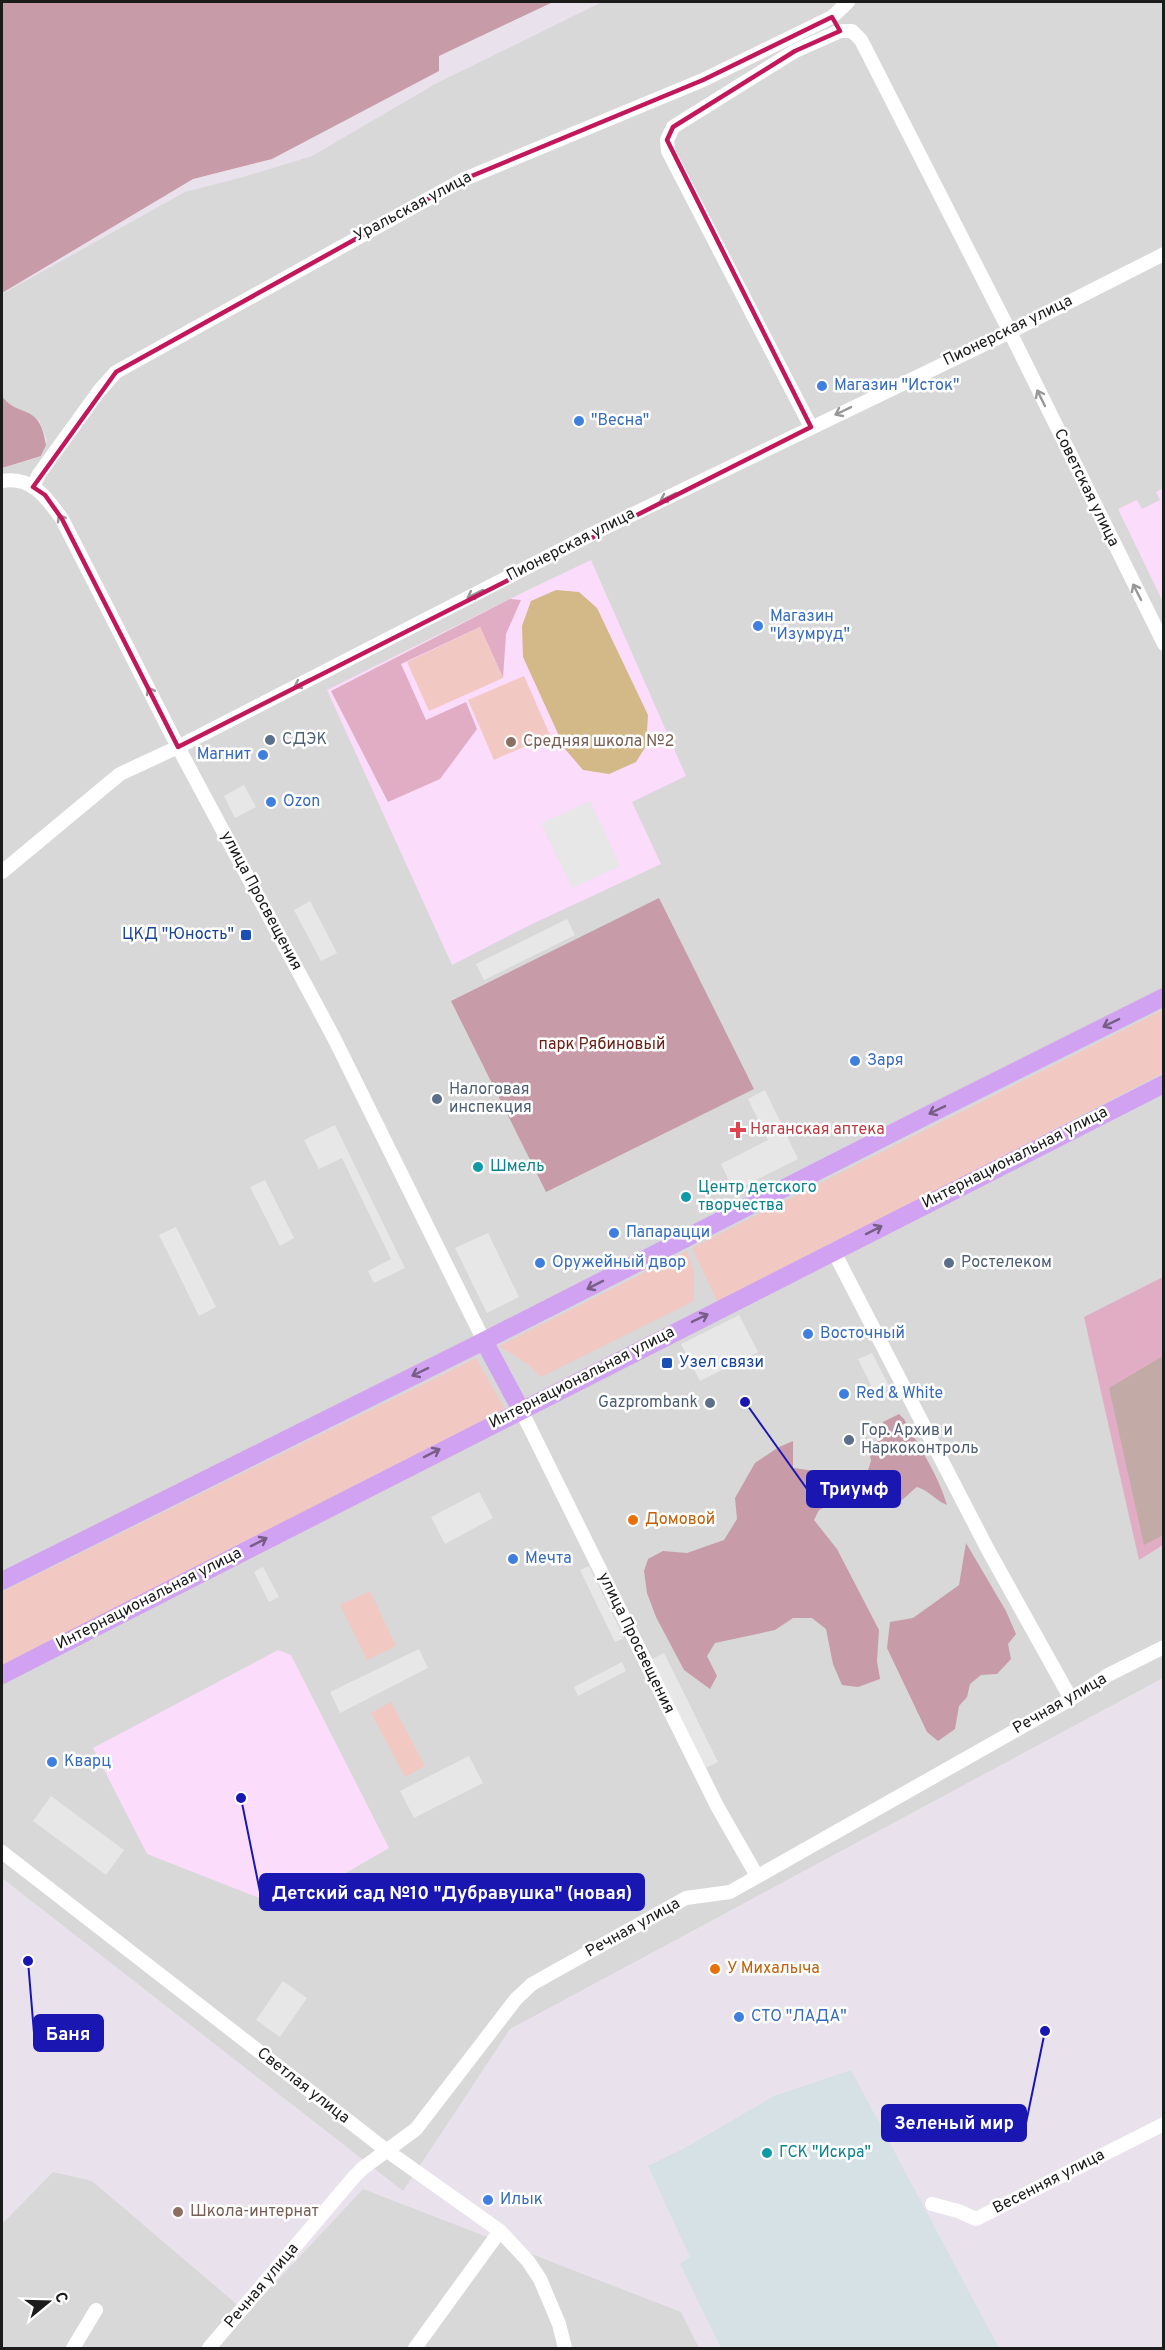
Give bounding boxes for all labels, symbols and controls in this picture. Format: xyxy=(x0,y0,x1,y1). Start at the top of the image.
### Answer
street label: Уральская улица xyxy=(351,168,475,246)
street label: Пионерская улица xyxy=(940,291,1076,371)
place label: Магазин "Исток" xyxy=(834,376,959,396)
marker: Магазин "Исток" xyxy=(815,379,829,393)
one-way arrow xyxy=(1035,390,1047,408)
one-way arrow xyxy=(835,406,853,418)
place label: "Весна" xyxy=(591,411,649,431)
marker: "Весна" xyxy=(572,414,586,428)
street label: Советская улица xyxy=(1049,426,1123,550)
one-way arrow xyxy=(660,492,678,503)
street label: Пионерская улица xyxy=(504,504,638,586)
one-way arrow xyxy=(57,514,69,531)
one-way arrow xyxy=(1131,583,1143,601)
one-way arrow xyxy=(467,588,484,600)
place label: Магазин "Изумруд" xyxy=(770,607,850,645)
marker: Магазин "Изумруд" xyxy=(751,619,765,633)
one-way arrow xyxy=(293,678,311,689)
one-way arrow xyxy=(146,687,157,705)
place label: СДЭК xyxy=(282,730,327,750)
place label: Средняя школа №2 xyxy=(523,732,674,752)
marker: СДЭК xyxy=(263,733,277,747)
marker: Средняя школа №2 xyxy=(504,735,518,749)
place label: Магнит xyxy=(197,745,251,765)
marker: Магнит xyxy=(256,748,270,762)
place label: Ozon xyxy=(283,792,320,812)
marker: Ozon xyxy=(264,795,278,809)
street label: улица Просвещения xyxy=(216,828,306,974)
place label: ЦКД "Юность" xyxy=(122,925,234,945)
marker: ЦКД "Юность" xyxy=(239,928,253,942)
one-way arrow xyxy=(1103,1018,1121,1030)
park label: парк Рябиновый xyxy=(538,1035,666,1055)
place label: Заря xyxy=(867,1051,903,1071)
marker: Заря xyxy=(848,1054,862,1068)
place label: Налоговая инспекция xyxy=(449,1080,532,1118)
marker: Налоговая инспекция xyxy=(430,1092,444,1106)
street label: Интернациональная улица xyxy=(919,1102,1111,1214)
one-way arrow xyxy=(928,1105,946,1116)
place label: Няганская аптека xyxy=(750,1120,885,1140)
marker: Няганская аптека xyxy=(731,1123,745,1137)
place label: Шмель xyxy=(490,1157,545,1177)
marker: Шмель xyxy=(471,1160,485,1174)
place label: Центр детского творчества xyxy=(698,1178,817,1216)
marker: Центр детского творчества xyxy=(679,1190,693,1204)
place label: Папарацци xyxy=(626,1223,710,1243)
one-way arrow xyxy=(865,1223,883,1235)
marker: Папарацци xyxy=(607,1226,621,1240)
place label: Оружейный двор xyxy=(552,1253,686,1273)
place label: Ростелеком xyxy=(961,1253,1052,1273)
marker: Оружейный двор xyxy=(533,1256,547,1270)
marker: Ростелеком xyxy=(942,1256,956,1270)
one-way arrow xyxy=(586,1280,604,1291)
one-way arrow xyxy=(691,1312,709,1324)
street label: Интернациональная улица xyxy=(486,1322,678,1434)
place label: Восточный xyxy=(820,1324,905,1344)
marker: Восточный xyxy=(801,1327,815,1341)
place label: Узел связи xyxy=(679,1353,764,1373)
marker: Узел связи xyxy=(660,1356,674,1370)
one-way arrow xyxy=(412,1367,430,1379)
place label: Red & White xyxy=(856,1384,943,1404)
marker: Red & White xyxy=(837,1387,851,1401)
place label: Gazprombank xyxy=(598,1393,698,1413)
marker: Gazprombank xyxy=(703,1396,717,1410)
place label: Гор. Архив и Наркоконтроль xyxy=(861,1421,979,1459)
marker: Гор. Архив и Наркоконтроль xyxy=(842,1433,856,1447)
one-way arrow xyxy=(423,1447,440,1459)
callout: Триумф xyxy=(807,1471,900,1507)
text: Триумф xyxy=(819,1479,889,1502)
place label: Домовой xyxy=(645,1510,715,1530)
marker: Домовой xyxy=(626,1513,640,1527)
one-way arrow xyxy=(249,1536,267,1547)
street label: Интернациональная улица xyxy=(53,1543,245,1655)
place label: Мечта xyxy=(525,1549,572,1569)
marker: Мечта xyxy=(506,1552,520,1566)
street label: улица Просвещения xyxy=(593,1569,679,1717)
street label: Речная улица xyxy=(1010,1669,1110,1739)
place label: Кварц xyxy=(64,1752,111,1772)
marker: Кварц xyxy=(45,1755,59,1769)
callout: Детский сад №10 "Дубравушка" (новая) xyxy=(260,1874,644,1910)
text: Детский сад №10 "Дубравушка" (новая) xyxy=(272,1883,632,1906)
street label: Речная улица xyxy=(582,1894,684,1962)
place label: У Михалыча xyxy=(727,1959,820,1979)
marker: У Михалыча xyxy=(708,1962,722,1976)
place label: СТО "ЛАДА" xyxy=(751,2007,847,2027)
marker: СТО "ЛАДА" xyxy=(732,2010,746,2024)
callout: Баня xyxy=(34,2015,103,2051)
text: Баня xyxy=(46,2024,90,2047)
street label: Светлая улица xyxy=(253,2044,353,2128)
callout: Зеленый мир xyxy=(882,2105,1026,2141)
text: Зеленый мир xyxy=(894,2113,1014,2136)
place label: ГСК "Искра" xyxy=(779,2143,871,2163)
street label: Весенняя улица xyxy=(990,2145,1108,2219)
marker: ГСК "Искра" xyxy=(760,2146,774,2160)
place label: Илык xyxy=(500,2190,543,2210)
marker: Илык xyxy=(481,2193,495,2207)
place label: Школа-интернат xyxy=(190,2202,319,2222)
marker: Школа-интернат xyxy=(171,2205,185,2219)
street label: Речная улица xyxy=(221,2239,303,2333)
north arrow xyxy=(18,2272,78,2332)
text: С xyxy=(49,2290,71,2306)

